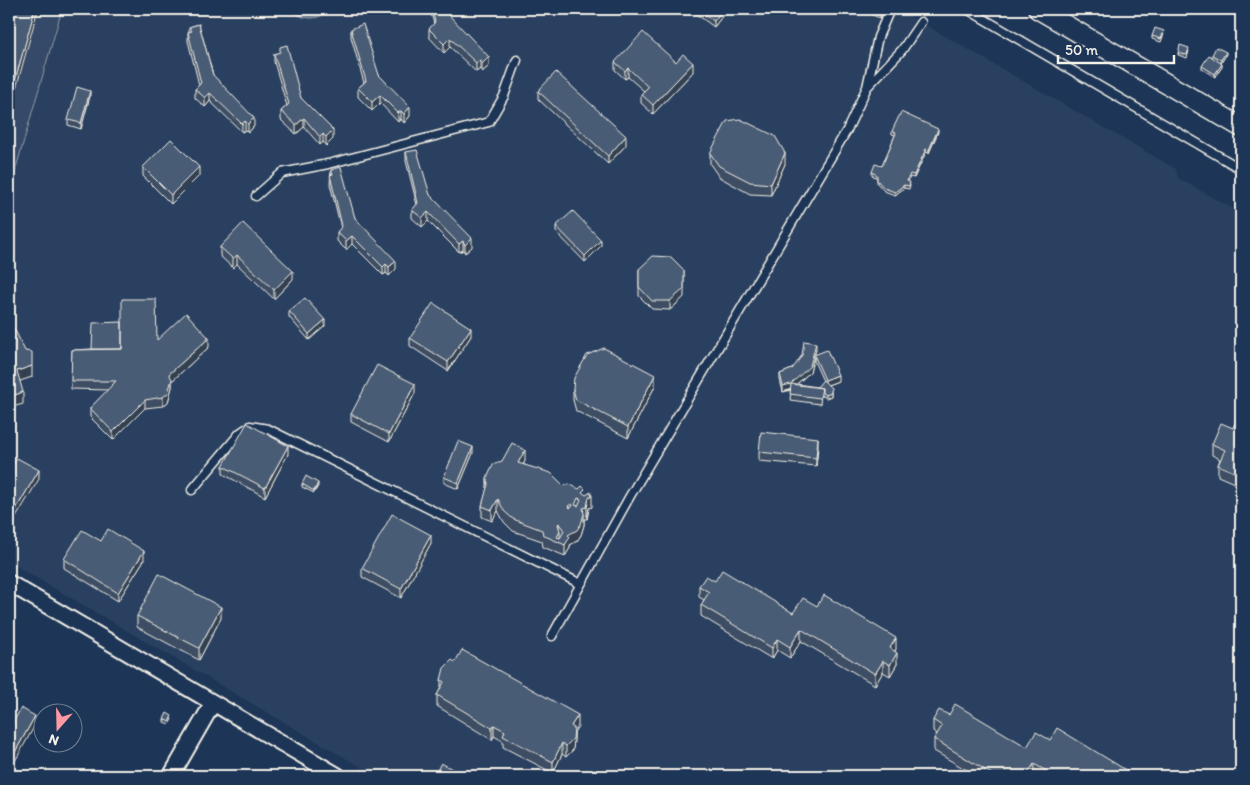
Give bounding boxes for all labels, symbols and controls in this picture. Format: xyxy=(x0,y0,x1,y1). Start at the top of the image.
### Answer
scale bar xyxy=(1058,32,1174,64)
text: 50 m xyxy=(1065,41,1098,59)
north arrow xyxy=(32,702,82,752)
text: N xyxy=(46,730,61,749)

